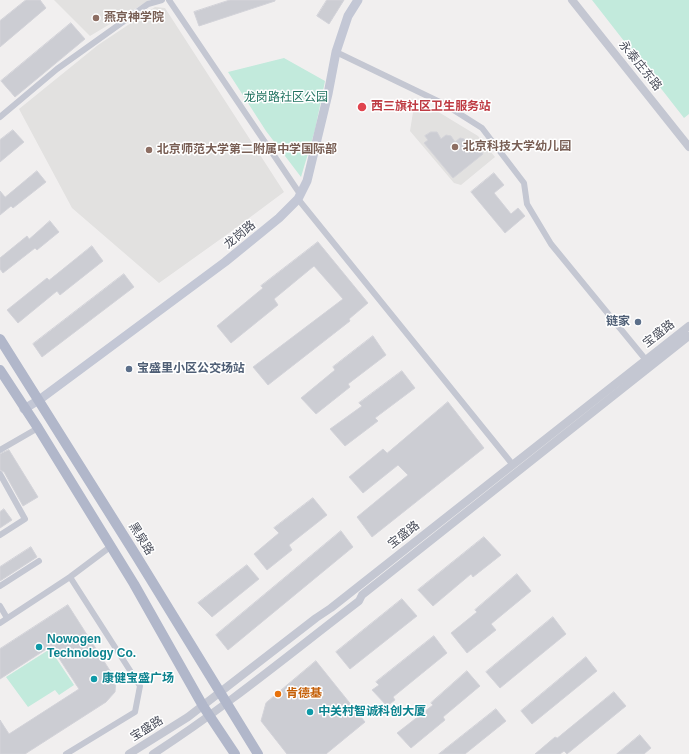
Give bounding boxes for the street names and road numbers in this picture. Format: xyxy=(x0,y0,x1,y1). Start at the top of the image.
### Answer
street label: 永泰庄东路 xyxy=(616,38,664,94)
street label: 龙岗路 xyxy=(221,218,259,252)
street label: 宝盛路 xyxy=(640,317,678,351)
street label: 宝盛路 xyxy=(385,518,423,552)
street label: 黑泉路 xyxy=(125,520,157,558)
street label: 宝盛路 xyxy=(128,713,166,745)

